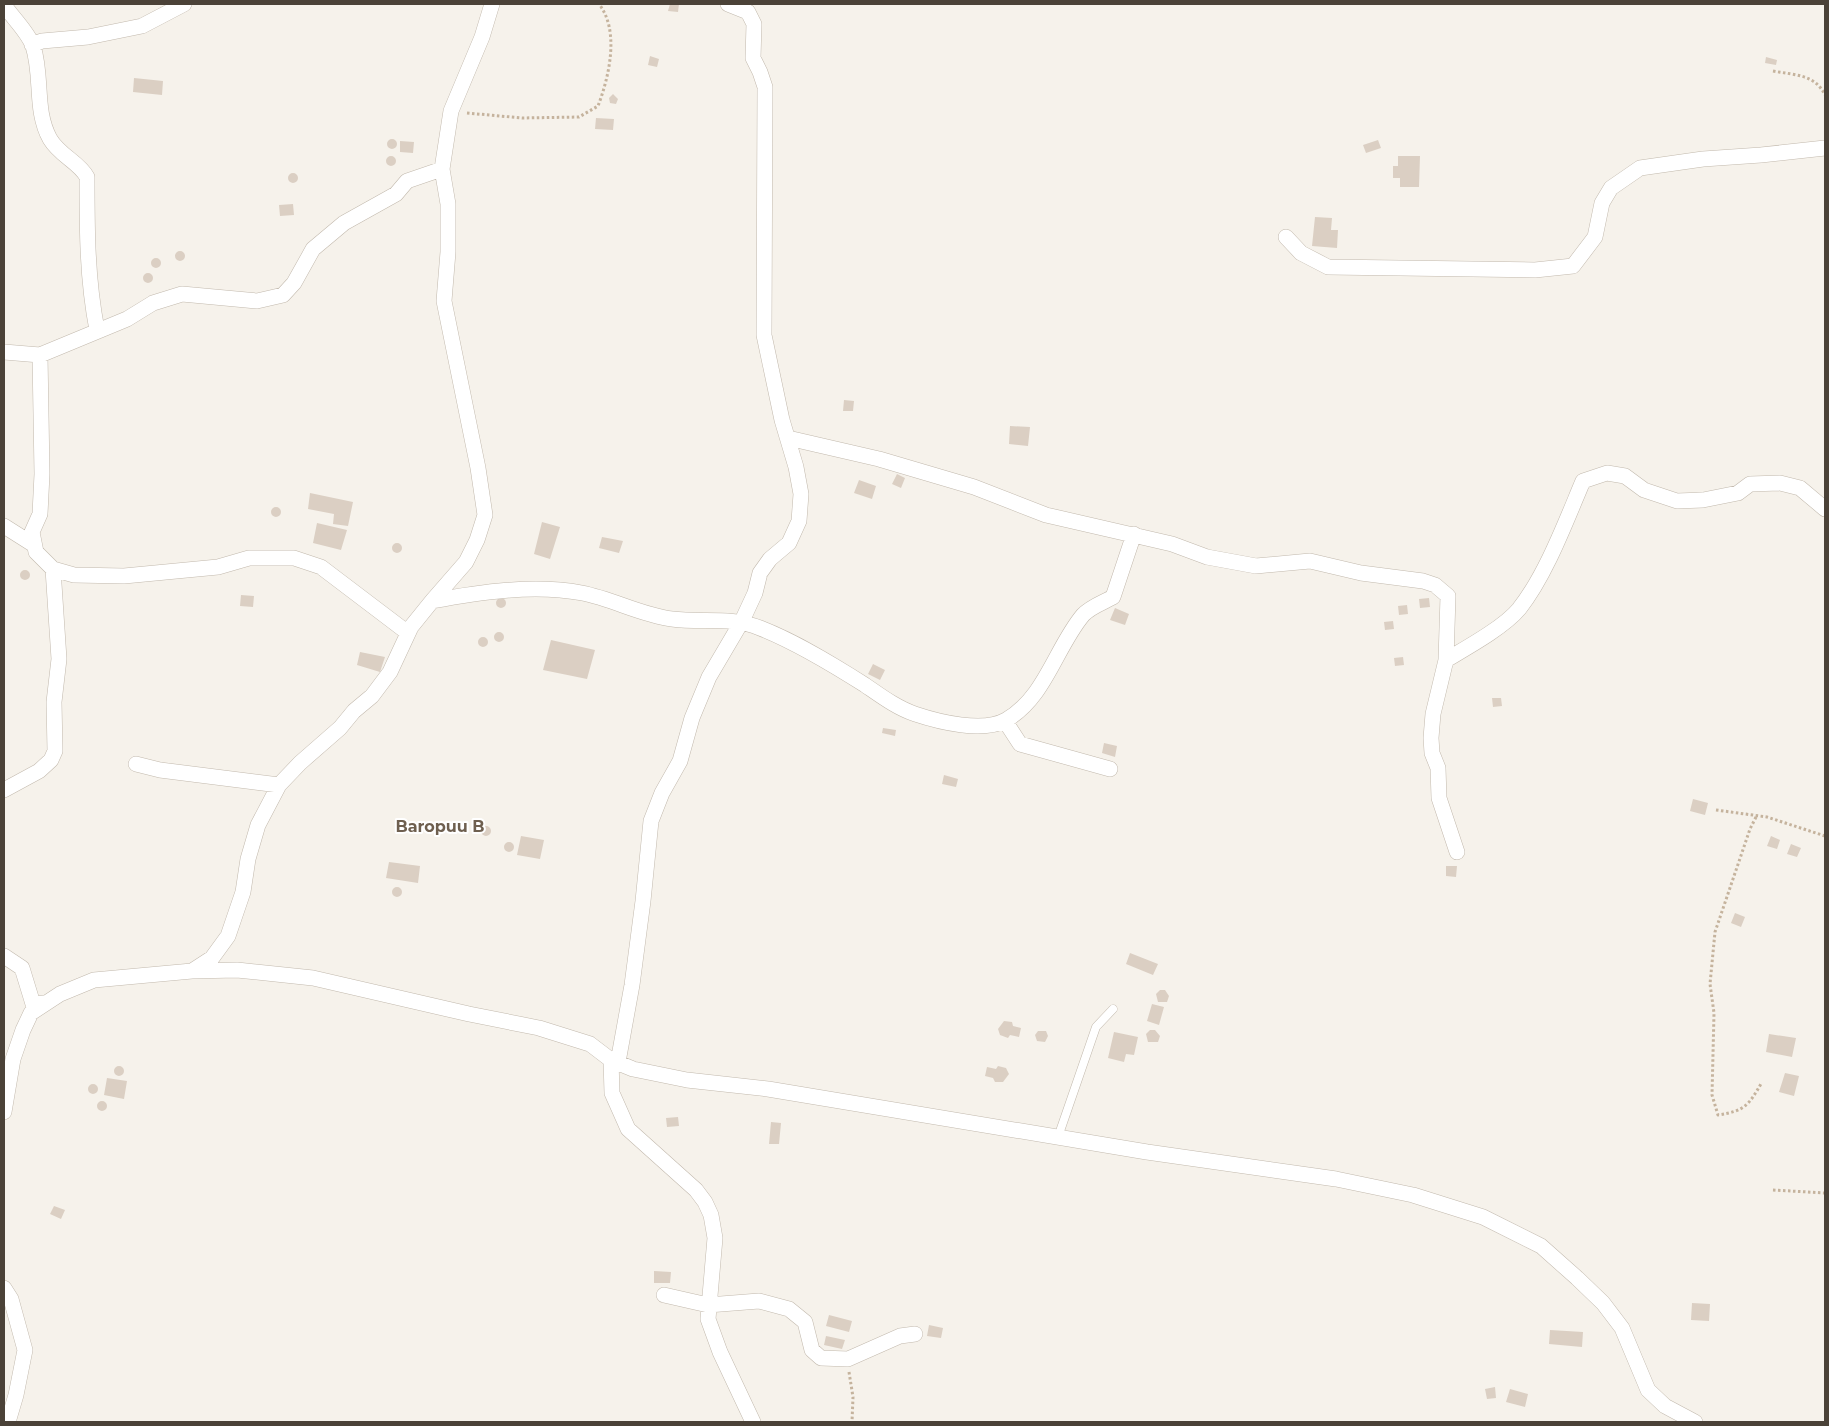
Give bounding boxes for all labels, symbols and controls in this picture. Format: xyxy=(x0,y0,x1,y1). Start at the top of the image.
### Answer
district label: Baropuu B xyxy=(395,817,485,836)

